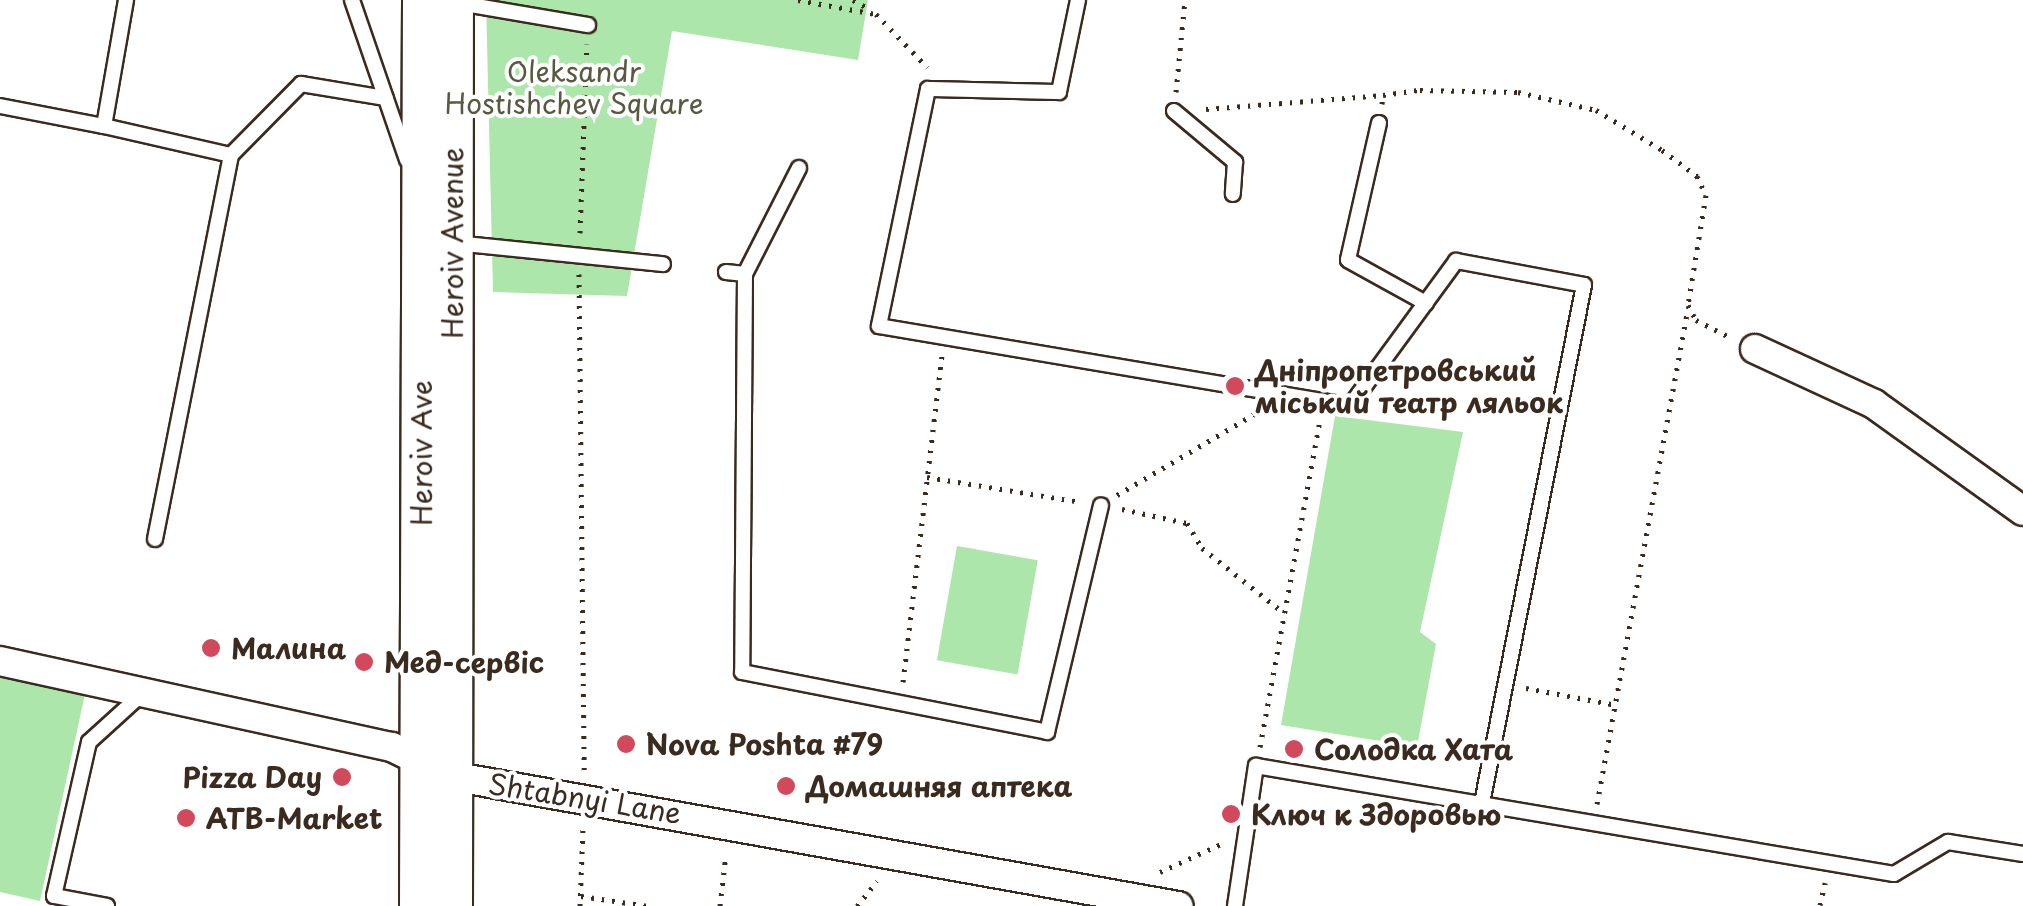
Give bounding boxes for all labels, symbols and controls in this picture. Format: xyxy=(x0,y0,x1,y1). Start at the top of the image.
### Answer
park label: Oleksandr Hostishchev Square xyxy=(443,54,705,120)
street label: Heroiv Avenue xyxy=(435,147,469,339)
place label: Дніпропетровський міський театр ляльок xyxy=(1255,353,1562,419)
marker: Дніпропетровський міський театр ляльок xyxy=(1224,375,1246,397)
street label: Heroiv Ave xyxy=(404,380,438,526)
place label: Малина xyxy=(231,631,346,665)
marker: Малина xyxy=(200,637,222,659)
place label: Мед-сервіс xyxy=(384,645,544,679)
marker: Мед-сервіс xyxy=(353,651,375,673)
place label: Nova Poshta #79 xyxy=(646,727,883,761)
place label: Солодка Хата xyxy=(1314,732,1515,766)
marker: Nova Poshta #79 xyxy=(615,733,637,755)
marker: Солодка Хата xyxy=(1283,738,1305,760)
place label: Pizza Day xyxy=(180,760,322,794)
marker: Pizza Day xyxy=(331,766,353,788)
street label: Shtabnyi Lane xyxy=(486,766,684,830)
place label: Домашняя аптека xyxy=(806,769,1075,803)
marker: Домашняя аптека xyxy=(775,775,797,797)
place label: Ключ к Здоровью xyxy=(1251,797,1505,831)
place label: ATB-Market xyxy=(206,801,382,835)
marker: Ключ к Здоровью xyxy=(1220,803,1242,825)
marker: ATB-Market xyxy=(175,807,197,829)

